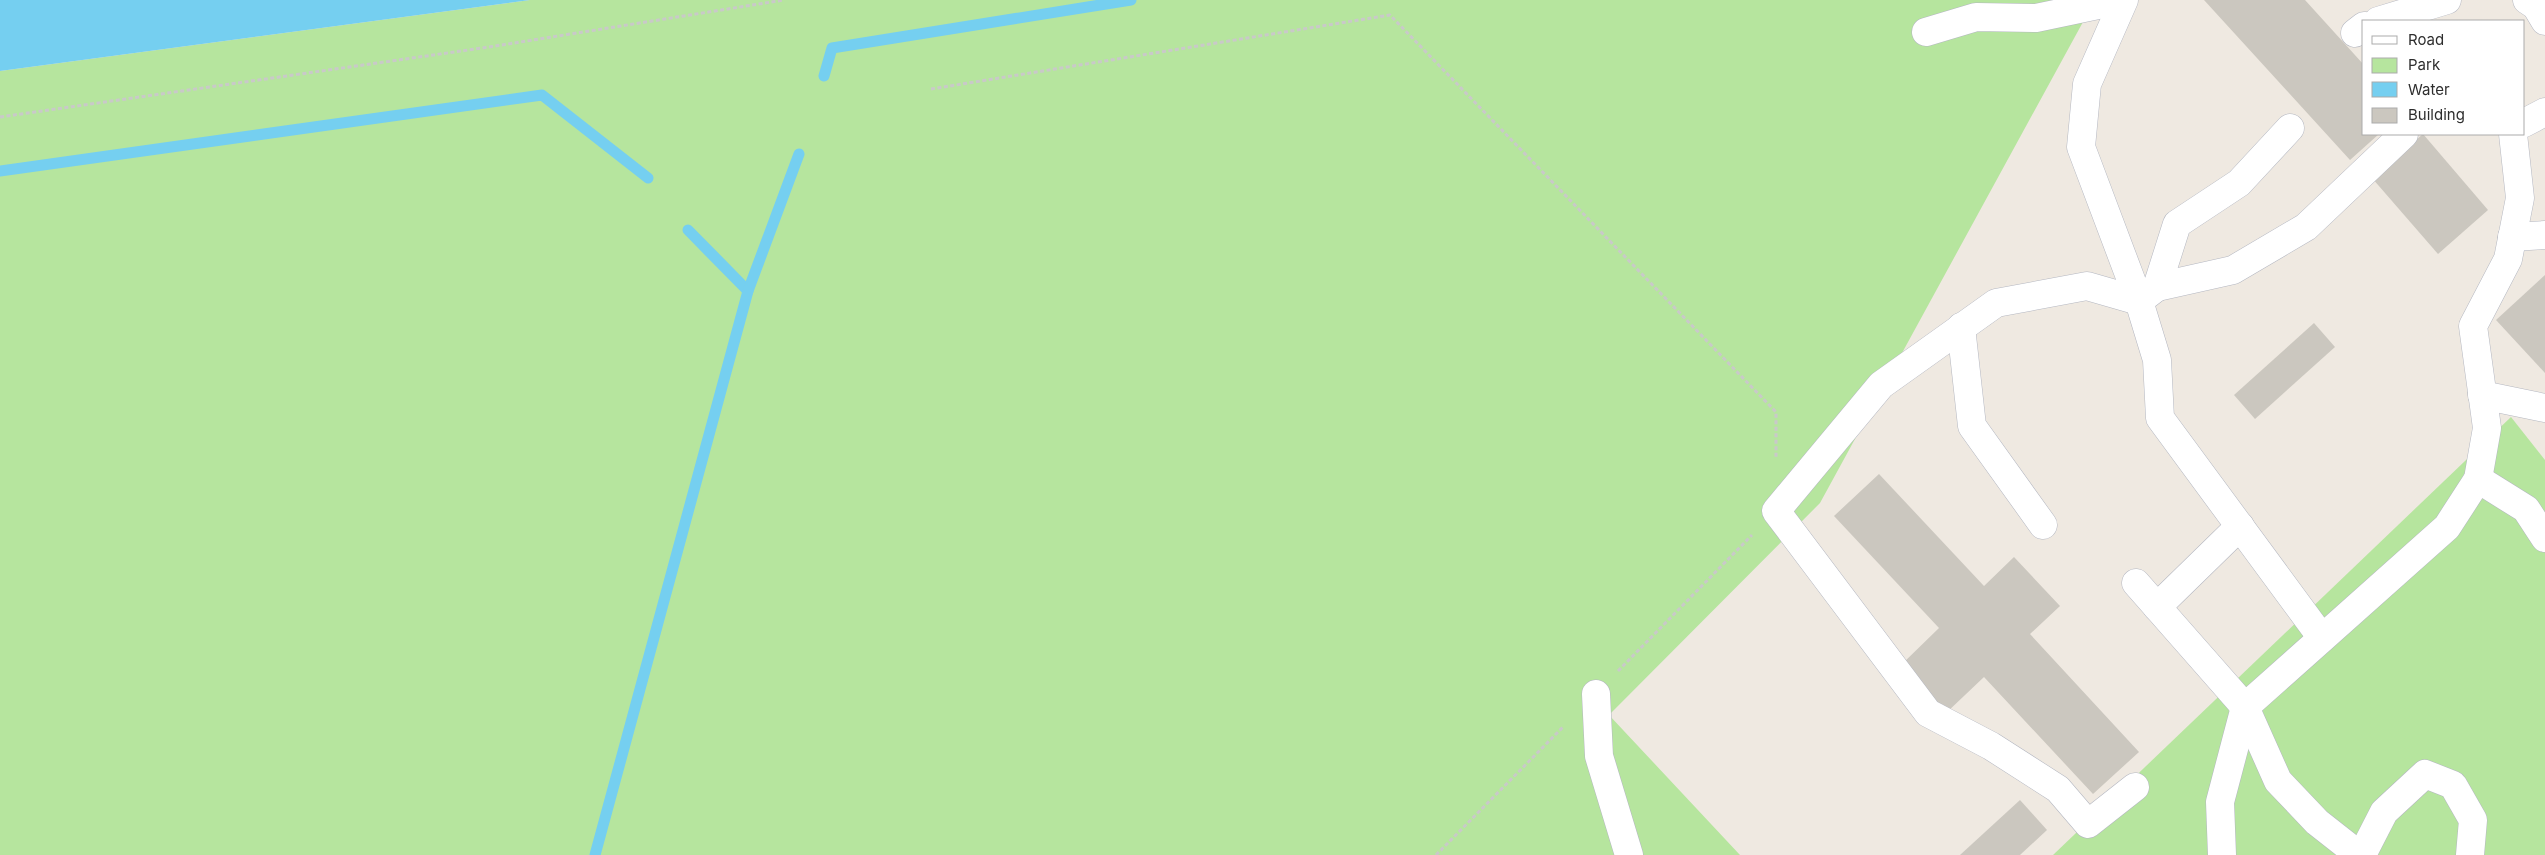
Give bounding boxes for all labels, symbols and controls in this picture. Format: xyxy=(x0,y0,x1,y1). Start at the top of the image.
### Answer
legend xyxy=(2362,20,2525,135)
text: Road xyxy=(2408,30,2444,49)
text: Park xyxy=(2408,55,2441,74)
text: Water xyxy=(2408,80,2450,99)
text: Building xyxy=(2408,105,2465,124)

